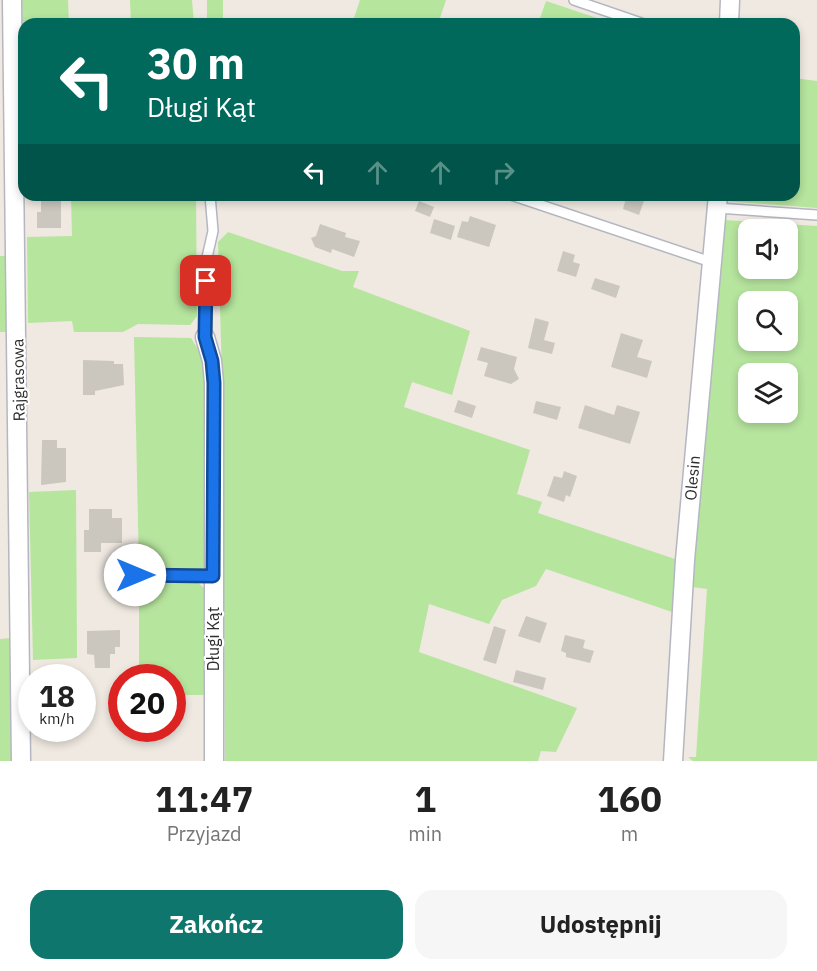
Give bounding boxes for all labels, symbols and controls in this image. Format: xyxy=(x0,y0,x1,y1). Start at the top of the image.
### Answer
text: 30 m xyxy=(147,36,245,91)
icon: left xyxy=(48,42,126,120)
text: Długi Kąt xyxy=(147,89,256,124)
icon: left xyxy=(298,156,331,189)
icon: ahead xyxy=(361,156,394,189)
icon: ahead xyxy=(424,156,457,189)
icon: right xyxy=(487,156,520,189)
map controls xyxy=(738,219,798,423)
button: sound xyxy=(738,219,798,279)
pin xyxy=(180,255,231,306)
icon: arrive xyxy=(189,264,222,297)
button: search xyxy=(738,291,798,351)
street label: Rajgrasowa xyxy=(7,338,29,422)
button: layers xyxy=(738,363,798,423)
street label: Olesin xyxy=(680,455,704,501)
position arrow xyxy=(103,543,167,607)
street label: Długi Kąt xyxy=(203,607,223,671)
speed limit sign: 20 xyxy=(108,664,186,742)
text: 18 xyxy=(39,676,75,715)
text: km/h xyxy=(39,709,75,728)
text: 11:47 xyxy=(155,775,253,822)
text: 1 xyxy=(414,775,436,822)
text: 160 xyxy=(597,775,662,822)
text: Przyjazd xyxy=(167,820,242,847)
text: min xyxy=(408,820,442,847)
text: m xyxy=(621,820,638,847)
button: Zakończ xyxy=(30,890,403,959)
button: Udostępnij xyxy=(415,890,787,959)

